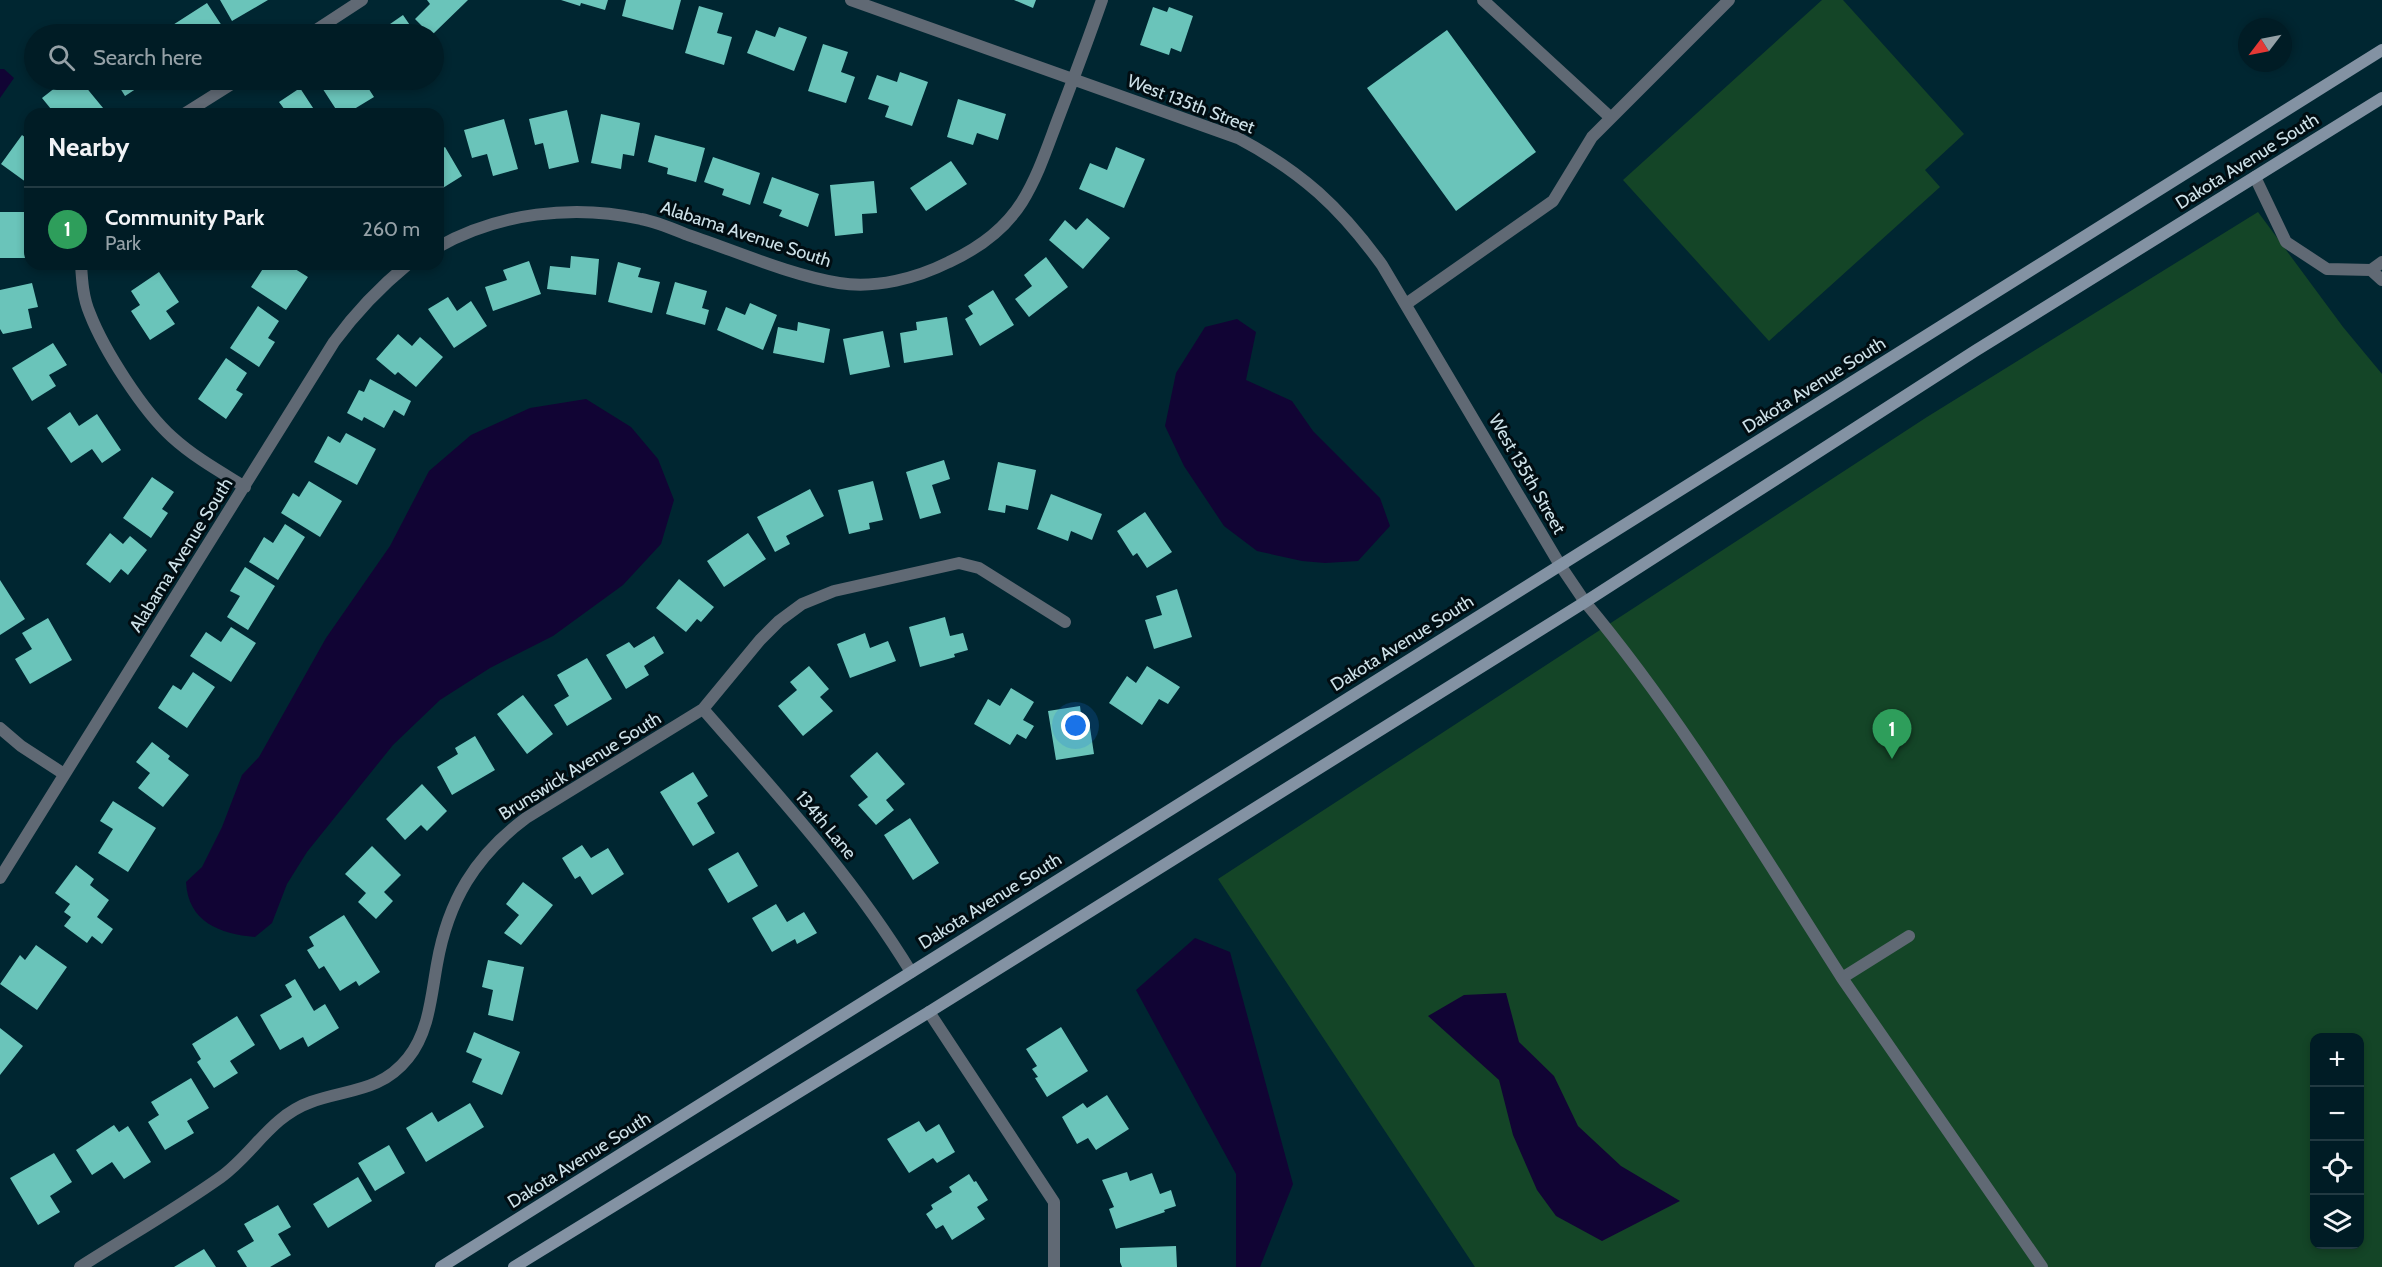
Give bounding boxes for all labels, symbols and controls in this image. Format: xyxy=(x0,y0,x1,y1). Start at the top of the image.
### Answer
north arrow xyxy=(2238,18,2292,72)
search box xyxy=(24,24,444,90)
icon: search xyxy=(45,41,78,74)
text: Search here xyxy=(93,44,202,71)
street label: West 135th Street xyxy=(1124,70,1258,138)
street label: Dakota Avenue South xyxy=(2171,108,2323,214)
text: Nearby xyxy=(48,131,129,163)
street label: Alabama Avenue South xyxy=(658,196,834,272)
text: Community Park xyxy=(105,204,264,231)
text: 1 xyxy=(64,217,71,241)
text: 260 m xyxy=(362,217,420,241)
text: Park xyxy=(105,231,141,255)
street label: Dakota Avenue South xyxy=(1738,332,1890,438)
street label: West 135th Street xyxy=(1484,410,1570,538)
street label: Alabama Avenue South xyxy=(125,474,237,636)
street label: Dakota Avenue South xyxy=(1326,590,1478,696)
street label: Brunswick Avenue South xyxy=(495,707,665,825)
pin: 1 xyxy=(1872,710,1912,759)
your location xyxy=(1061,711,1090,740)
street label: 134th Lane xyxy=(791,786,861,864)
street label: Dakota Avenue South xyxy=(914,848,1066,954)
map controls xyxy=(2310,1033,2364,1249)
button: + xyxy=(2310,1033,2364,1087)
button: − xyxy=(2310,1087,2364,1141)
street label: Dakota Avenue South xyxy=(503,1107,655,1213)
button: locate xyxy=(2310,1141,2364,1195)
button: layers xyxy=(2310,1195,2364,1249)

